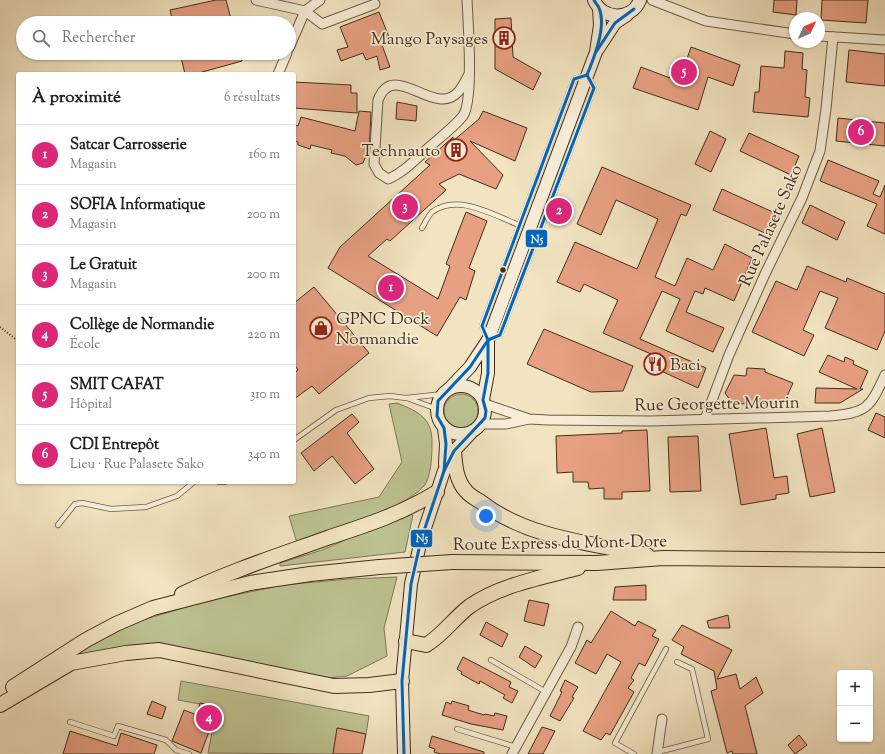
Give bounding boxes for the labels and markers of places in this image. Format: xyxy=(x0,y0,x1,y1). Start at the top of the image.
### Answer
building icon: Mango Paysages xyxy=(491,25,517,51)
place label: Mango Paysages xyxy=(371,28,488,52)
pin: 5 xyxy=(671,57,697,87)
pin: 6 xyxy=(848,117,874,147)
building icon: Technauto xyxy=(443,137,469,163)
place label: Technauto xyxy=(361,140,440,164)
pin: 3 xyxy=(392,192,418,222)
pin: 2 xyxy=(546,196,572,226)
unlabelled marker xyxy=(498,265,508,275)
pin: 1 xyxy=(378,273,404,303)
place label: GPNC Dock Normandie xyxy=(336,308,430,352)
shop icon: GPNC Dock Normandie xyxy=(308,315,334,341)
restaurant icon: Baci xyxy=(642,351,668,377)
place label: Baci xyxy=(670,354,701,378)
pin: 4 xyxy=(196,703,222,733)

